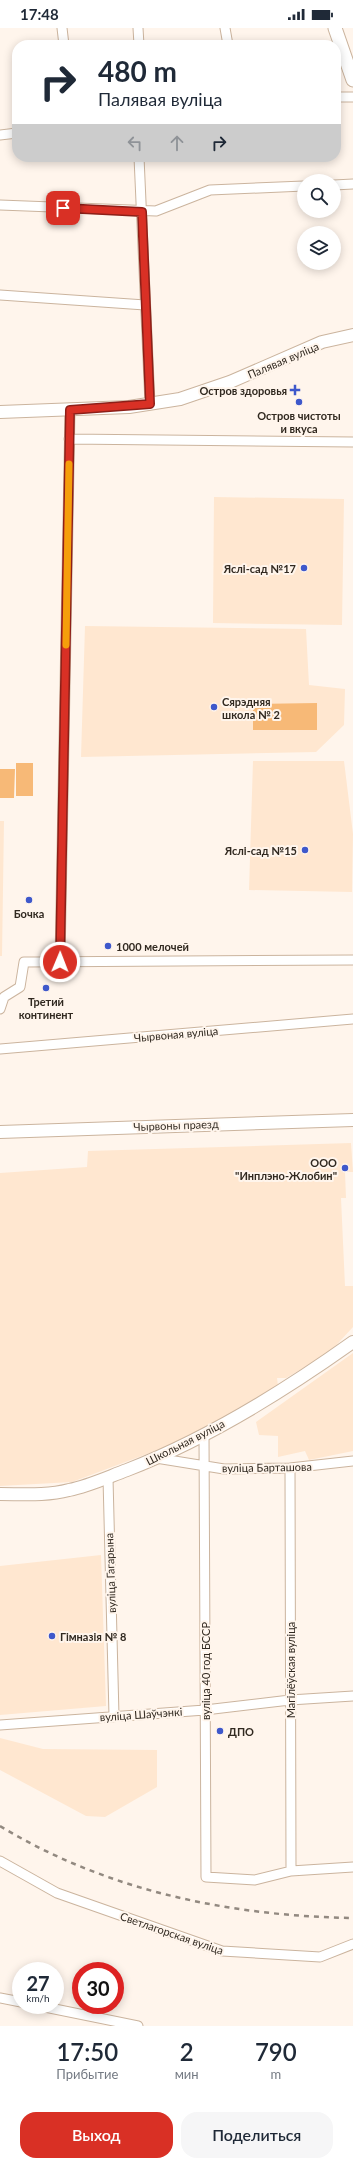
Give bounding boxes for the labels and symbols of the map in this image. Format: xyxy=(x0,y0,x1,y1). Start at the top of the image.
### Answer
pin xyxy=(46,191,80,225)
street label: Палявая вуліца xyxy=(245,339,321,381)
place label: Остров здоровья xyxy=(199,384,287,397)
marker: Остров здоровья xyxy=(290,385,300,395)
marker: Остров чистоты и вкуса xyxy=(294,397,304,407)
place label: Остров чистоты и вкуса xyxy=(257,409,341,435)
place label: Яслі-сад №17 xyxy=(223,562,296,575)
marker: Яслі-сад №17 xyxy=(299,563,309,573)
place label: Сярэдняя школа № 2 xyxy=(222,695,280,721)
marker: Сярэдняя школа № 2 xyxy=(209,702,219,712)
place label: Яслі-сад №15 xyxy=(224,844,297,857)
marker: Яслі-сад №15 xyxy=(300,845,310,855)
marker: Бочка xyxy=(24,895,34,905)
place label: Бочка xyxy=(14,907,44,920)
place label: 1000 мелочей xyxy=(116,940,189,953)
position arrow xyxy=(39,941,81,983)
marker: 1000 мелочей xyxy=(103,941,113,951)
marker: Третий континент xyxy=(41,983,51,993)
place label: Третий континент xyxy=(19,995,74,1021)
street label: Чырвоная вуліца xyxy=(133,1024,219,1044)
street label: Чырвоны праезд xyxy=(133,1117,219,1133)
place label: ООО "Инплэно-Жлобин" xyxy=(235,1156,337,1182)
marker: ООО "Инплэно-Жлобин" xyxy=(340,1163,350,1173)
street label: Школьная вуліца xyxy=(143,1417,227,1467)
street label: вуліца Барташова xyxy=(222,1460,312,1474)
street label: вуліца Гагарына xyxy=(102,1533,118,1613)
street label: вуліца 40 год БССР xyxy=(199,1622,212,1720)
street label: Магілёўская вуліца xyxy=(284,1622,297,1718)
place label: Гімназія № 8 xyxy=(60,1630,126,1643)
marker: Гімназія № 8 xyxy=(47,1631,57,1641)
street label: вуліца Шаўчэнкі xyxy=(99,1705,183,1723)
place label: ДПО xyxy=(228,1725,254,1738)
marker: ДПО xyxy=(215,1726,225,1736)
street label: Светлагорская вуліца xyxy=(119,1909,225,1957)
speed limit sign: 30 xyxy=(72,1962,124,2014)

